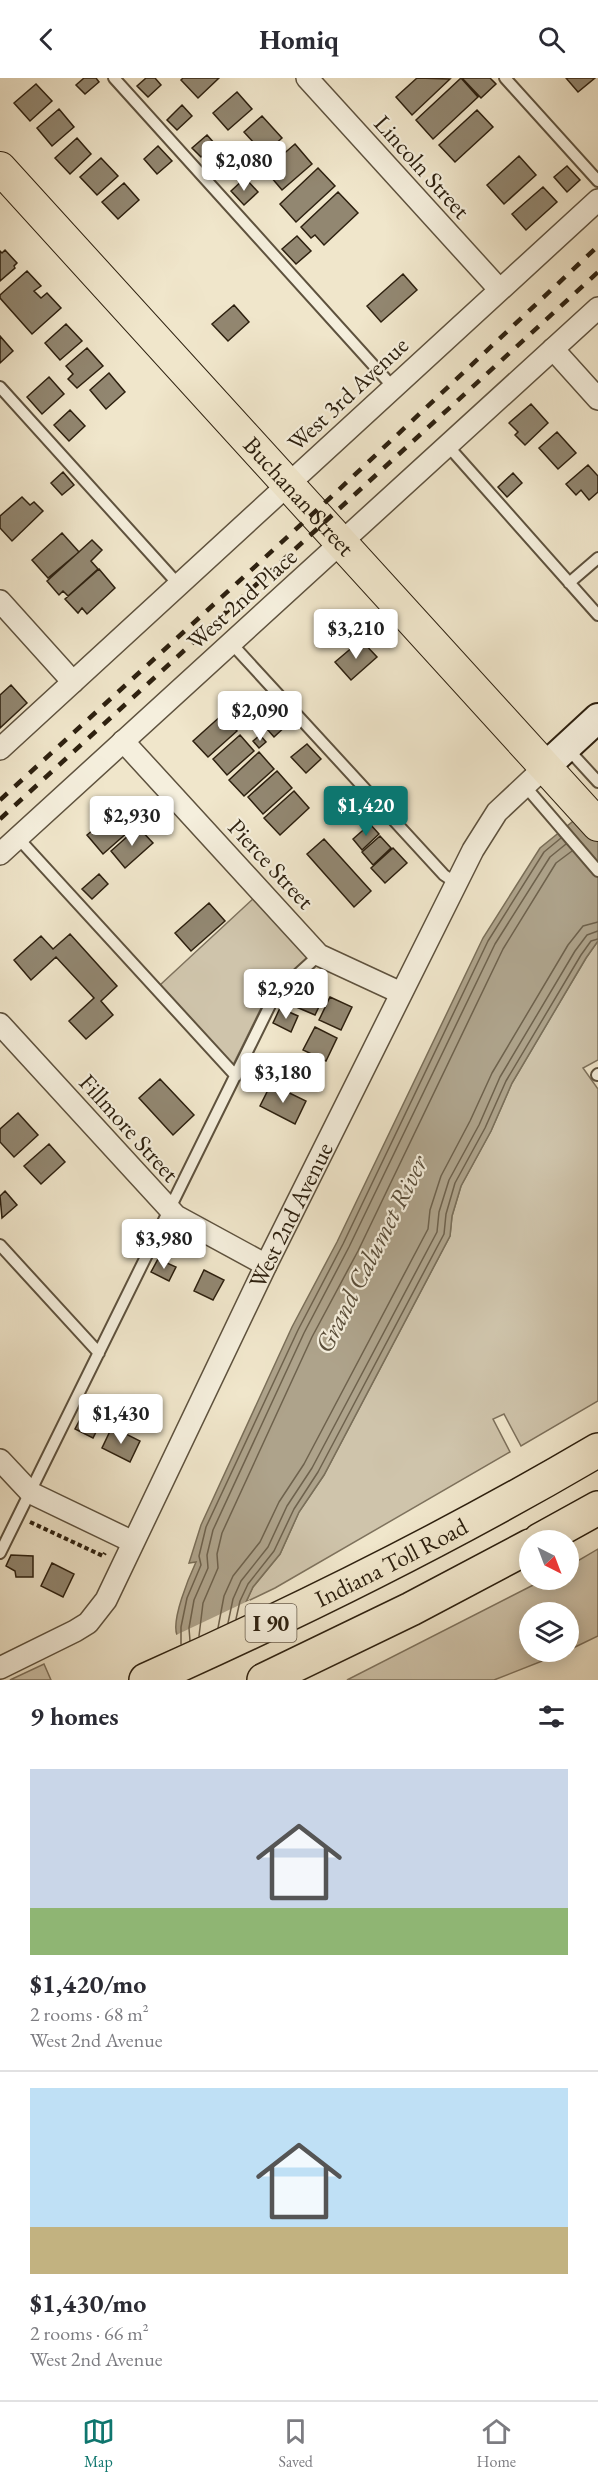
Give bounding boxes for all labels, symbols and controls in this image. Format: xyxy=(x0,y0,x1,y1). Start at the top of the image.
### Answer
text: Homiq xyxy=(259,22,339,57)
icon: back xyxy=(30,23,63,56)
icon: search xyxy=(535,23,568,56)
street label: Lincoln Street xyxy=(368,108,477,225)
pin: $2,080 xyxy=(195,141,293,192)
text: $2,080 xyxy=(216,147,272,173)
street label: West 3rd Avenue xyxy=(281,330,415,458)
street label: Buchanan Street xyxy=(237,430,362,563)
street label: West 2nd Place xyxy=(180,541,303,656)
pin: $3,210 xyxy=(307,609,405,660)
text: $3,210 xyxy=(328,615,384,641)
pin: $2,090 xyxy=(211,691,309,742)
text: $2,090 xyxy=(232,697,288,723)
pin: $1,420 xyxy=(317,786,415,837)
text: $1,420 xyxy=(338,792,394,818)
pin: $2,930 xyxy=(83,796,181,847)
text: $2,930 xyxy=(104,802,160,828)
street label: Pierce Street xyxy=(222,812,321,916)
pin: $2,920 xyxy=(237,969,335,1020)
text: $2,920 xyxy=(258,975,314,1001)
pin: $3,180 xyxy=(234,1053,332,1104)
text: $3,180 xyxy=(255,1059,311,1085)
street label: Fillmore Street xyxy=(73,1067,186,1189)
street label: West 2nd Avenue xyxy=(241,1137,340,1293)
water label: Grand Calumet River xyxy=(307,1148,436,1358)
pin: $3,980 xyxy=(115,1219,213,1270)
text: $3,980 xyxy=(136,1225,192,1251)
pin: $1,430 xyxy=(72,1394,170,1445)
text: $1,430 xyxy=(93,1400,149,1426)
street label: Indiana Toll Road xyxy=(310,1510,473,1614)
north arrow xyxy=(519,1530,579,1590)
map controls xyxy=(519,1530,579,1662)
button: layers xyxy=(519,1602,579,1662)
road number: I 90 xyxy=(246,1604,296,1642)
text: 9 homes xyxy=(30,1699,119,1733)
icon: filters xyxy=(535,1700,568,1733)
icon: home xyxy=(245,1808,353,1916)
text: $1,420/mo xyxy=(30,1967,146,2001)
text: 2 rooms · 68 m² xyxy=(30,2001,149,2027)
text: West 2nd Avenue xyxy=(30,2027,163,2053)
icon: home xyxy=(245,2127,353,2235)
text: $1,430/mo xyxy=(30,2286,146,2320)
text: 2 rooms · 66 m² xyxy=(30,2320,149,2346)
text: West 2nd Avenue xyxy=(30,2346,163,2372)
tab: Map xyxy=(82,2415,115,2472)
tab: Saved xyxy=(279,2415,313,2472)
tab: Home xyxy=(477,2415,516,2472)

